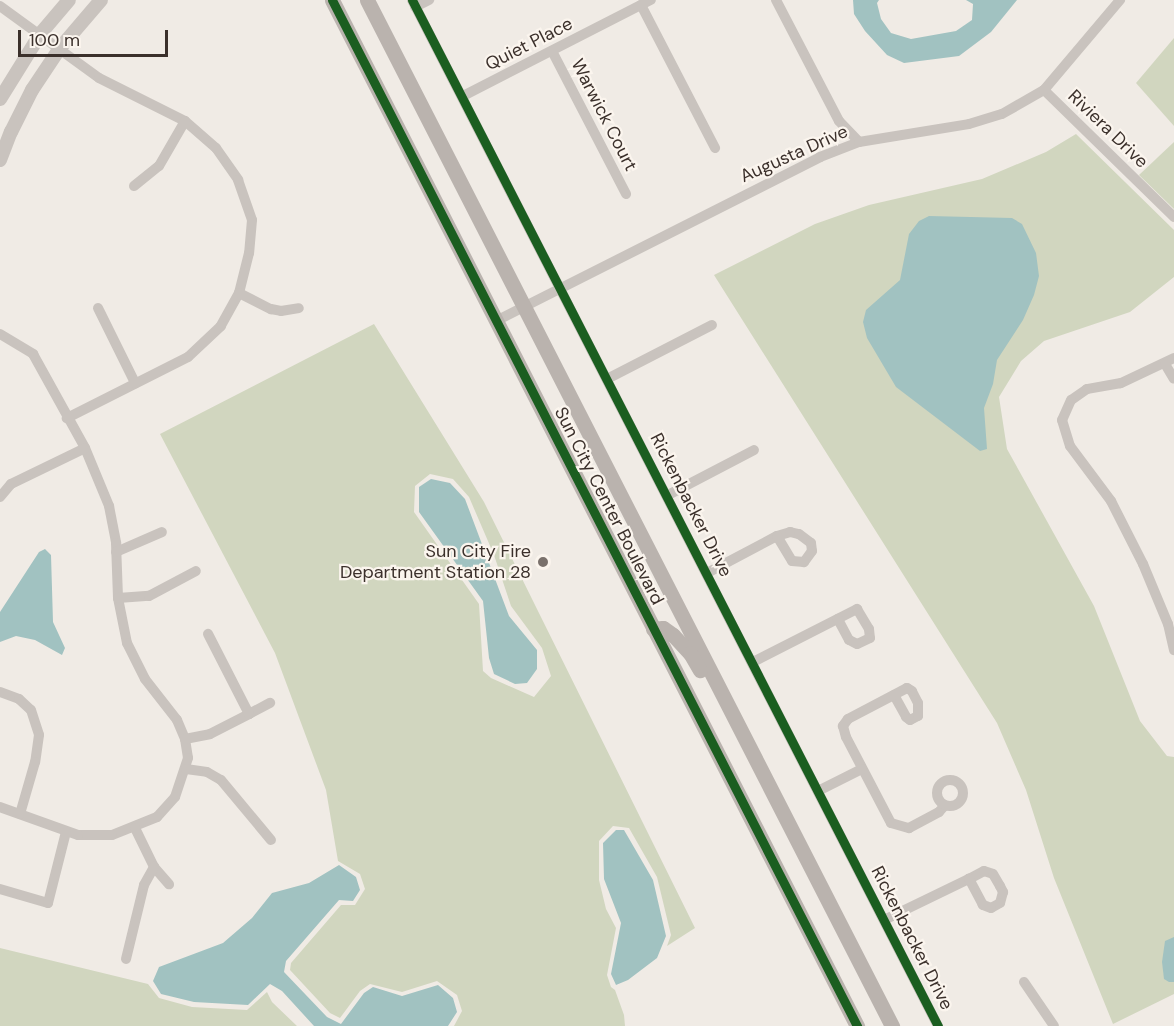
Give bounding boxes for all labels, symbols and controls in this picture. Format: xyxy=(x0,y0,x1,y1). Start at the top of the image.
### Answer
street label: Quiet Place xyxy=(482,13,576,75)
scale bar xyxy=(21,18,171,56)
text: 100 m xyxy=(29,28,80,52)
street label: Warwick Court xyxy=(566,55,642,175)
street label: Riviera Drive xyxy=(1063,85,1153,173)
street label: Augusta Drive xyxy=(737,121,851,187)
street label: Sun City Center Boulevard xyxy=(550,404,668,608)
street label: Rickenbacker Drive xyxy=(645,430,737,580)
place label: Sun City Fire Department Station 28 xyxy=(340,541,531,584)
marker: Sun City Fire Department Station 28 xyxy=(536,555,550,569)
street label: Rickenbacker Drive xyxy=(866,863,958,1013)

